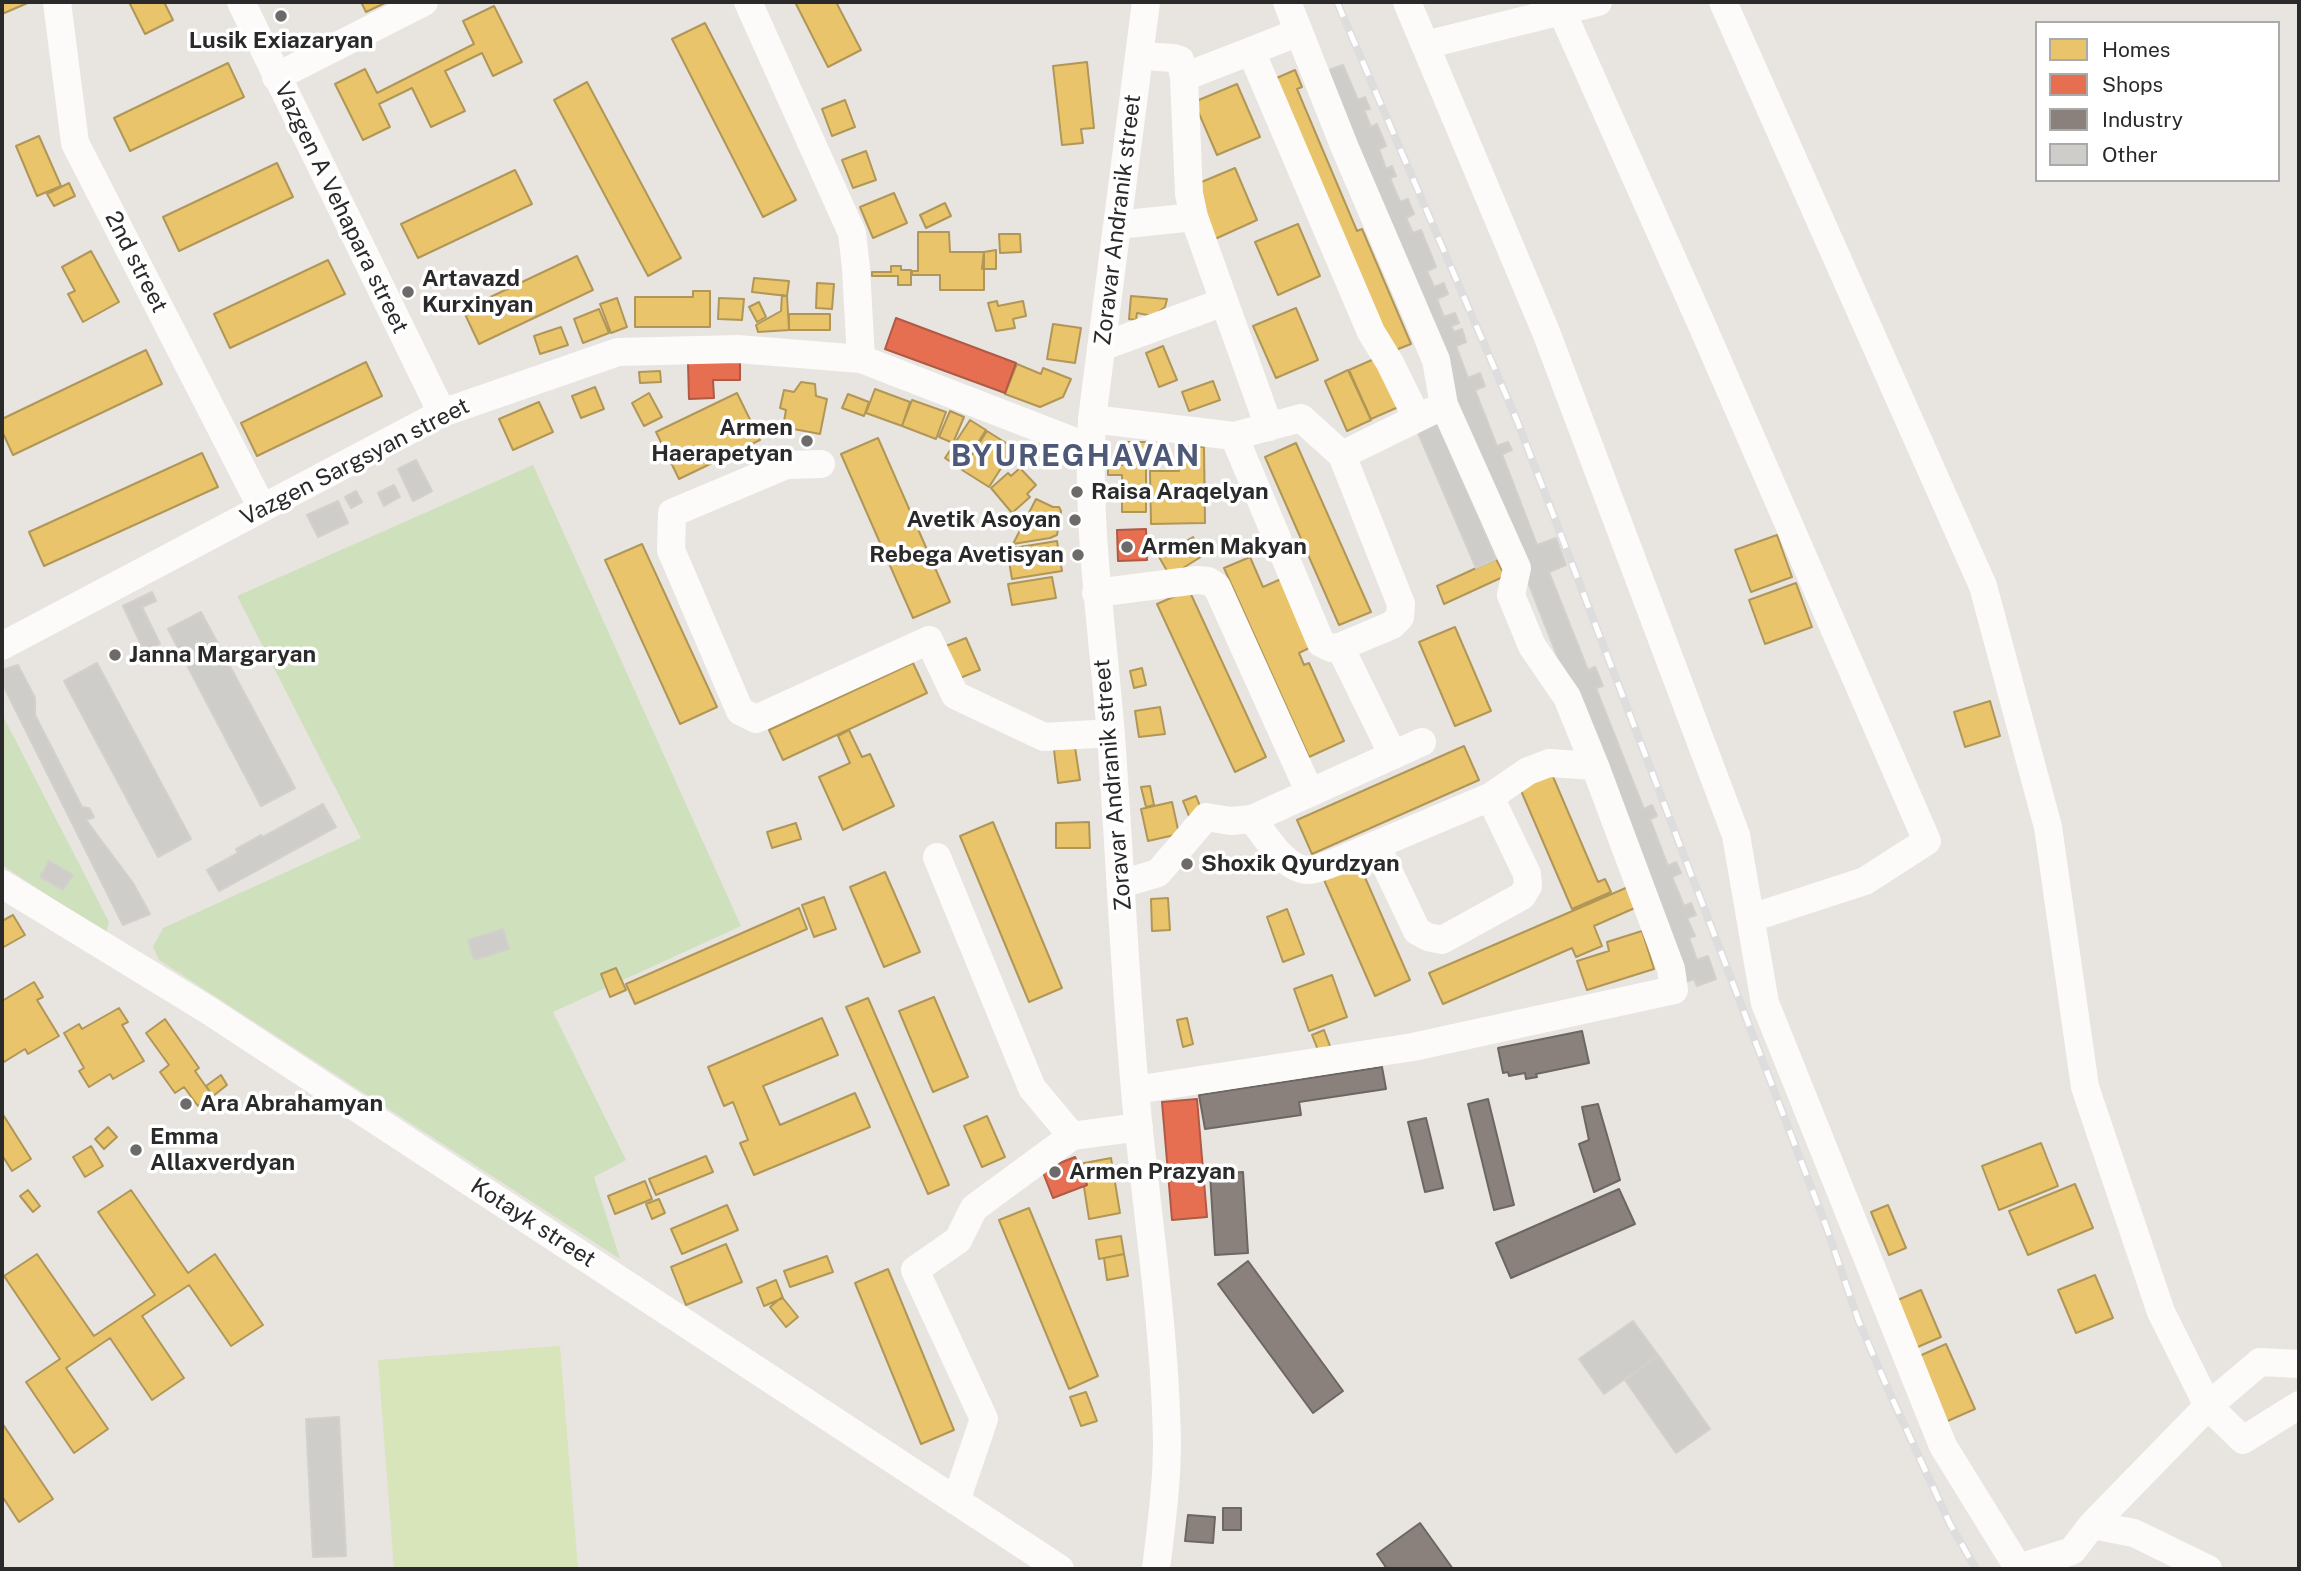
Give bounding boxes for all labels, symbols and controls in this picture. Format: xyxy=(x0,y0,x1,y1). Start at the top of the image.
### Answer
marker: Lusik Exiazaryan xyxy=(273,8,289,24)
legend xyxy=(2035,21,2280,182)
place label: Lusik Exiazaryan xyxy=(189,27,373,55)
text: Homes xyxy=(2102,37,2170,62)
text: Shops xyxy=(2102,72,2163,97)
street label: Vazgen A Vehapara street xyxy=(268,78,414,338)
street label: Zoravar Andranik street xyxy=(1089,93,1147,347)
text: Industry xyxy=(2102,107,2183,132)
text: Other xyxy=(2102,142,2158,167)
street label: 2nd street xyxy=(99,207,173,317)
place label: Artavazd Kurxinyan xyxy=(422,265,533,319)
marker: Artavazd Kurxinyan xyxy=(400,284,416,300)
street label: Vazgen Sargsyan street xyxy=(236,392,474,532)
place label: Armen Haerapetyan xyxy=(651,414,793,468)
marker: Armen Haerapetyan xyxy=(799,433,815,449)
district label: BYUREGHAVAN xyxy=(952,439,1200,475)
place label: Raisa Araqelyan xyxy=(1091,478,1269,506)
marker: Raisa Araqelyan xyxy=(1069,484,1085,500)
place label: Avetik Asoyan xyxy=(907,506,1061,534)
marker: Avetik Asoyan xyxy=(1067,512,1083,528)
place label: Armen Makyan xyxy=(1141,533,1307,561)
marker: Armen Makyan xyxy=(1119,539,1135,555)
place label: Rebega Avetisyan xyxy=(869,541,1064,569)
marker: Rebega Avetisyan xyxy=(1070,547,1086,563)
place label: Janna Margaryan xyxy=(129,641,316,669)
marker: Janna Margaryan xyxy=(107,647,123,663)
street label: Zoravar Andranik street xyxy=(1088,658,1138,912)
place label: Shoxik Qyurdzyan xyxy=(1201,850,1400,878)
marker: Shoxik Qyurdzyan xyxy=(1179,856,1195,872)
place label: Ara Abrahamyan xyxy=(200,1090,383,1118)
marker: Ara Abrahamyan xyxy=(178,1096,194,1112)
place label: Emma Allaxverdyan xyxy=(150,1123,295,1177)
marker: Emma Allaxverdyan xyxy=(128,1142,144,1158)
place label: Armen Prazyan xyxy=(1069,1158,1236,1186)
marker: Armen Prazyan xyxy=(1047,1164,1063,1180)
street label: Kotayk street xyxy=(465,1172,601,1274)

